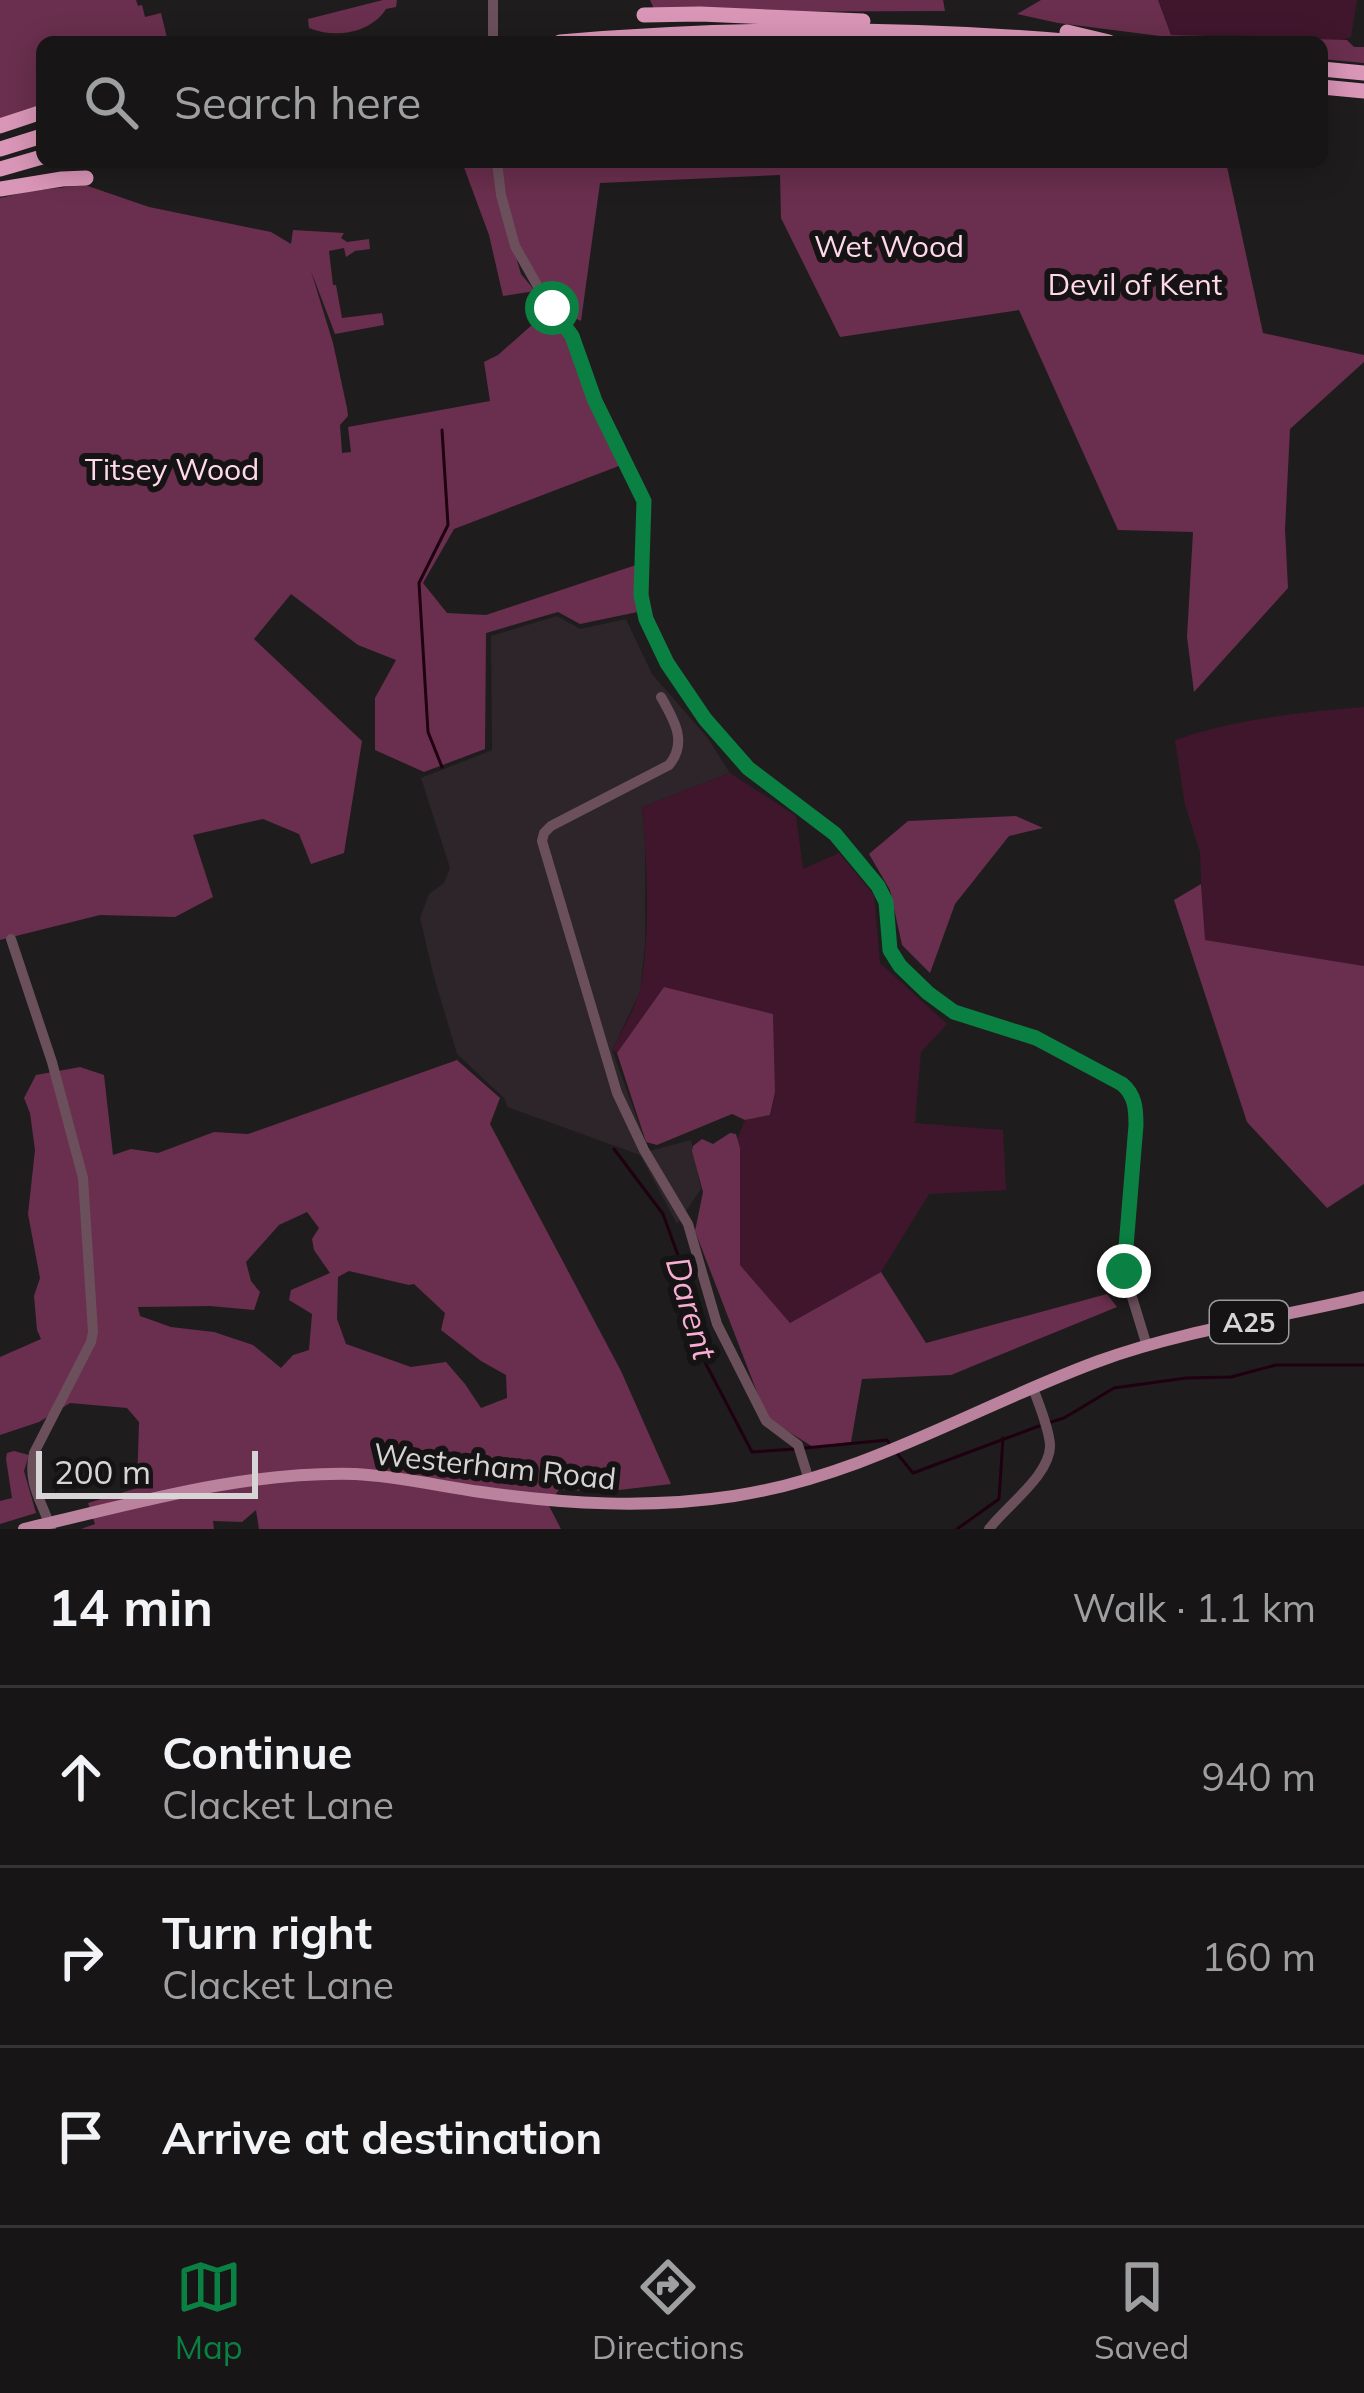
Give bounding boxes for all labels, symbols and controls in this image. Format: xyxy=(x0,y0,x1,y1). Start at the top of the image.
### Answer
search box xyxy=(36,36,1328,168)
icon: search xyxy=(78,69,144,135)
text: Search here xyxy=(174,74,421,130)
park label: Wet Wood xyxy=(814,227,964,265)
park label: Devil of Kent xyxy=(1048,265,1222,303)
route start xyxy=(525,281,579,335)
park label: Titsey Wood xyxy=(85,450,259,488)
route end xyxy=(1097,1244,1151,1298)
water label: Darent xyxy=(658,1252,727,1366)
road number: A25 xyxy=(1210,1301,1288,1343)
street label: Westerham Road xyxy=(372,1434,618,1498)
scale bar xyxy=(36,1445,258,1498)
text: 200 m xyxy=(54,1451,151,1492)
text: 14 min xyxy=(48,1575,213,1639)
text: Walk · 1.1 km xyxy=(1073,1583,1316,1632)
text: Continue xyxy=(162,1724,352,1780)
icon: ahead xyxy=(48,1744,114,1810)
text: 940 m xyxy=(1201,1752,1316,1801)
text: Clacket Lane xyxy=(162,1780,394,1829)
text: Turn right xyxy=(162,1904,372,1960)
icon: right xyxy=(48,1924,114,1990)
text: 160 m xyxy=(1201,1932,1316,1981)
text: Clacket Lane xyxy=(162,1960,394,2009)
icon: arrive xyxy=(48,2104,114,2170)
text: Arrive at destination xyxy=(162,2109,602,2165)
tab: Map xyxy=(175,2254,243,2367)
tab: Directions xyxy=(592,2254,745,2367)
tab: Saved xyxy=(1094,2254,1189,2367)

